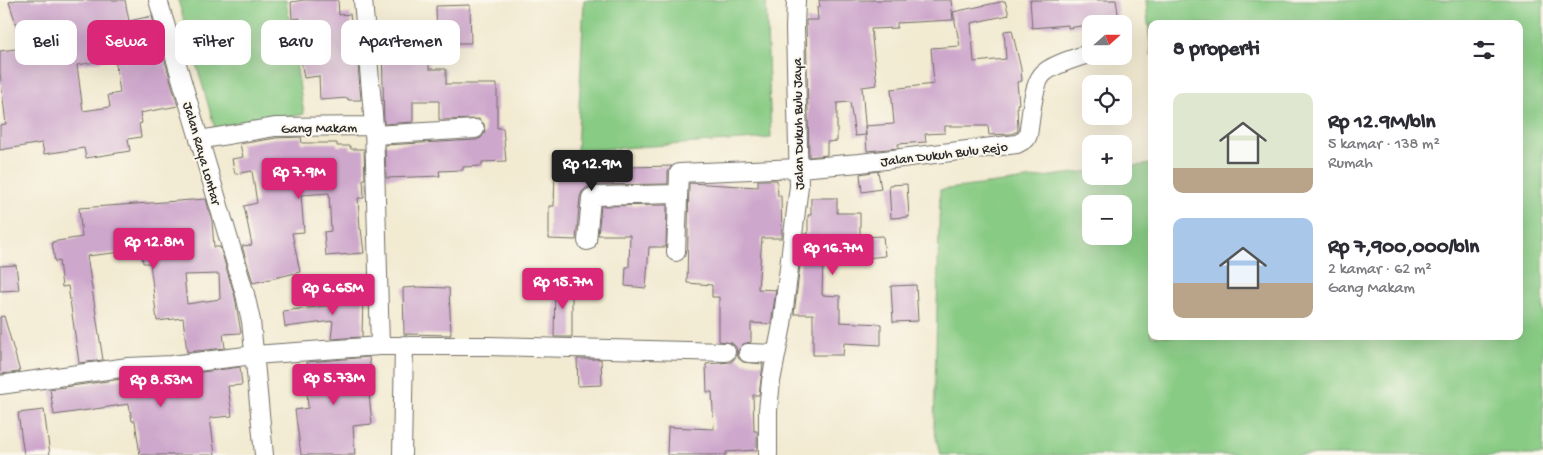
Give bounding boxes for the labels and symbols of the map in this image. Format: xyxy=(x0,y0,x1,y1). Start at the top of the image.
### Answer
north arrow xyxy=(1082,15,1132,65)
street label: Jalan Dukuh Bulu Jaya xyxy=(790,57,809,190)
street label: Jalan Raya Lontar xyxy=(178,100,224,208)
street label: Gang Makam xyxy=(281,120,357,139)
street label: Jalan Dukuh Bulu Rejo xyxy=(880,139,1009,172)
pin: Rp 12.9M xyxy=(540,150,644,192)
pin: Rp 7.9M xyxy=(253,158,345,200)
pin: Rp 12.8M xyxy=(102,228,206,270)
pin: Rp 16.7M xyxy=(781,234,885,276)
pin: Rp 15.7M xyxy=(511,268,615,310)
pin: Rp 6.65M xyxy=(281,274,385,316)
pin: Rp 5.73M xyxy=(282,364,386,406)
pin: Rp 8.53M xyxy=(109,366,213,408)

